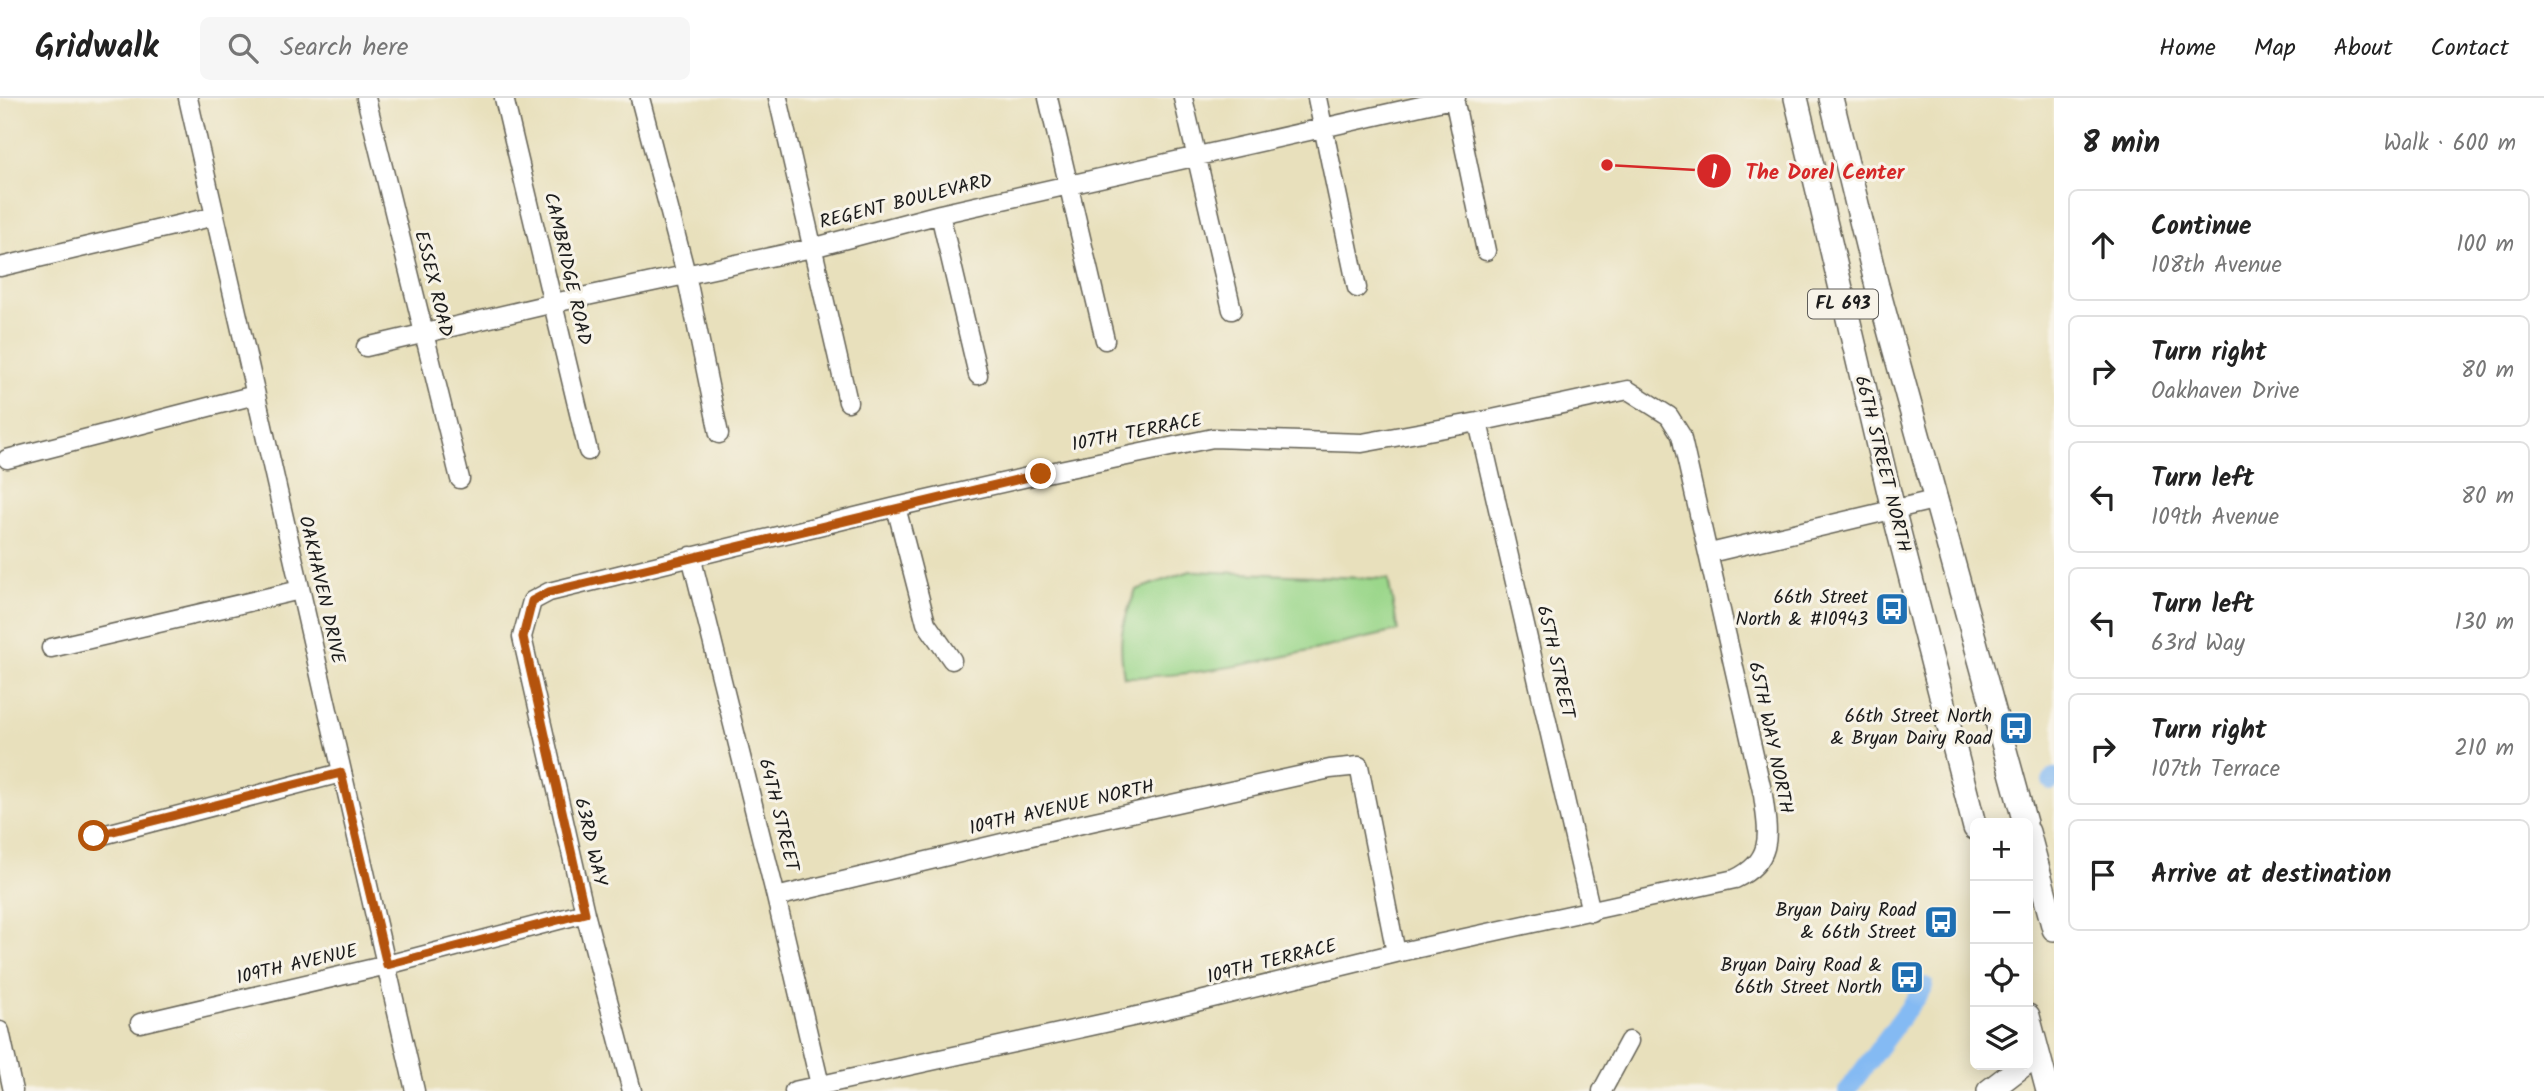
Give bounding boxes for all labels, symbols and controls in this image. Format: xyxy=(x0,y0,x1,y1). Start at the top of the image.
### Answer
search box xyxy=(200,17,690,80)
text: Gridwalk xyxy=(35,22,158,75)
text: Search here xyxy=(280,27,409,69)
icon: search xyxy=(224,29,262,67)
text: Home xyxy=(2159,29,2216,68)
text: Map xyxy=(2254,29,2296,68)
text: About xyxy=(2334,29,2392,68)
text: Contact xyxy=(2430,29,2509,68)
text: 8 min xyxy=(2082,120,2160,168)
text: Walk · 600 m xyxy=(2384,126,2516,162)
callout: The Dorel Center xyxy=(1697,150,1919,192)
text: 1 xyxy=(1711,157,1718,190)
text: The Dorel Center xyxy=(1746,157,1906,190)
street label: REGENT BOULEVARD xyxy=(816,166,996,238)
street label: CAMBRIDGE ROAD xyxy=(535,190,599,348)
text: Continue xyxy=(2151,206,2252,248)
icon: ahead xyxy=(2084,226,2122,264)
text: 100 m xyxy=(2456,227,2514,263)
street label: ESSEX ROAD xyxy=(405,228,461,340)
text: 108th Avenue xyxy=(2151,248,2282,284)
road number: FL 693 xyxy=(1808,289,1878,318)
text: Turn right xyxy=(2151,332,2267,374)
icon: right xyxy=(2084,352,2122,390)
text: 80 m xyxy=(2461,353,2514,389)
street label: 66TH STREET NORTH xyxy=(1845,372,1919,556)
text: Oakhaven Drive xyxy=(2151,374,2299,410)
street label: 107TH TERRACE xyxy=(1069,405,1206,460)
route end xyxy=(1025,458,1056,489)
text: Turn left xyxy=(2151,458,2254,500)
icon: left xyxy=(2084,478,2122,516)
text: 80 m xyxy=(2461,479,2514,515)
text: 109th Avenue xyxy=(2151,500,2279,536)
street label: OAKHAVEN DRIVE xyxy=(289,513,353,668)
place label: 66th Street North & #10943 xyxy=(1736,583,1869,635)
text: Turn left xyxy=(2151,584,2254,626)
bus stop icon: 66th Street North & #10943 xyxy=(1873,590,1911,628)
street label: 65TH STREET xyxy=(1527,603,1583,723)
icon: left xyxy=(2084,604,2122,642)
text: 130 m xyxy=(2455,605,2514,641)
text: 63rd Way xyxy=(2151,626,2245,662)
street label: 65TH WAY NORTH xyxy=(1739,659,1801,817)
place label: 66th Street North & Bryan Dairy Road xyxy=(1830,702,1993,754)
bus stop icon: 66th Street North & Bryan Dairy Road xyxy=(1997,709,2035,747)
text: Turn right xyxy=(2151,710,2267,752)
icon: right xyxy=(2084,730,2122,768)
text: 210 m xyxy=(2454,731,2514,767)
text: 107th Terrace xyxy=(2151,752,2280,788)
street label: 64TH STREET xyxy=(749,755,807,876)
street label: 109TH AVENUE NORTH xyxy=(966,772,1158,844)
street label: 63RD WAY xyxy=(565,795,615,890)
map controls xyxy=(1970,818,2033,1070)
button: + xyxy=(1970,818,2033,881)
route start xyxy=(78,820,109,851)
text: Arrive at destination xyxy=(2151,854,2391,896)
icon: arrive xyxy=(2084,856,2122,894)
button: − xyxy=(1970,881,2033,944)
place label: Bryan Dairy Road & 66th Street xyxy=(1775,896,1917,948)
bus stop icon: Bryan Dairy Road & 66th Street xyxy=(1922,903,1960,941)
street label: 109TH TERRACE xyxy=(1204,931,1341,993)
street label: 109TH AVENUE xyxy=(234,936,361,993)
button: locate xyxy=(1970,944,2033,1007)
place label: Bryan Dairy Road & 66th Street North xyxy=(1720,951,1882,1003)
bus stop icon: Bryan Dairy Road & 66th Street North xyxy=(1888,958,1926,996)
button: layers xyxy=(1970,1007,2033,1070)

